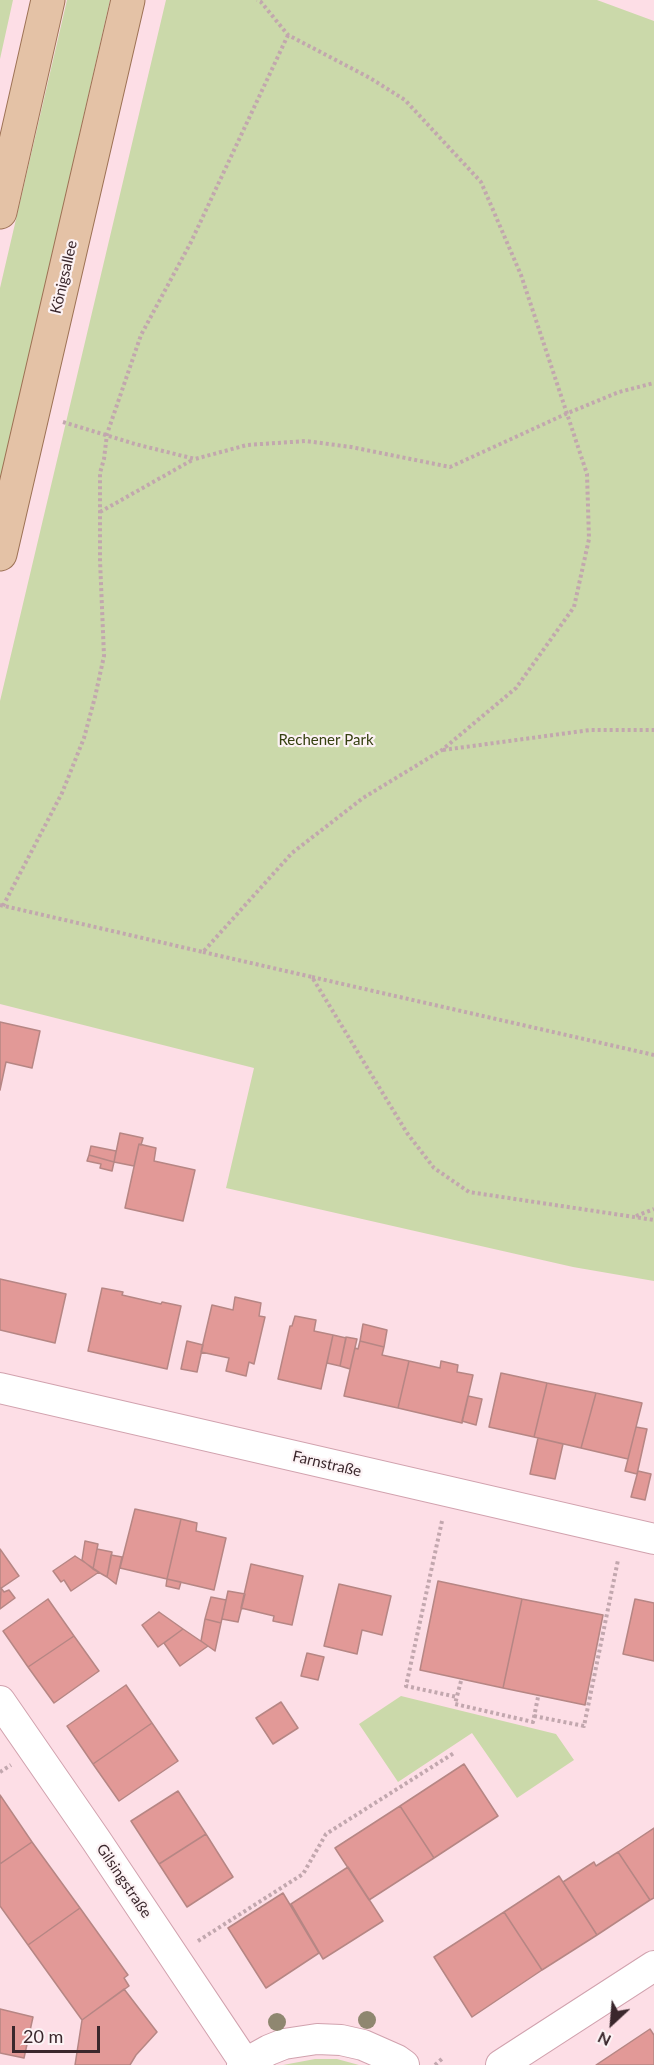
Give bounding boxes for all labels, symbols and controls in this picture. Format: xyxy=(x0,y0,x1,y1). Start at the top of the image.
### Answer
street label: Königsallee xyxy=(47,239,81,315)
park label: Rechener Park xyxy=(278,731,374,749)
street label: Farnstraße xyxy=(291,1447,363,1481)
street label: Gilsingstraße xyxy=(93,1840,155,1922)
north arrow xyxy=(582,1993,642,2053)
scale bar xyxy=(15,2014,104,2052)
text: 20 m xyxy=(23,2025,63,2047)
text: N xyxy=(594,2028,614,2051)

